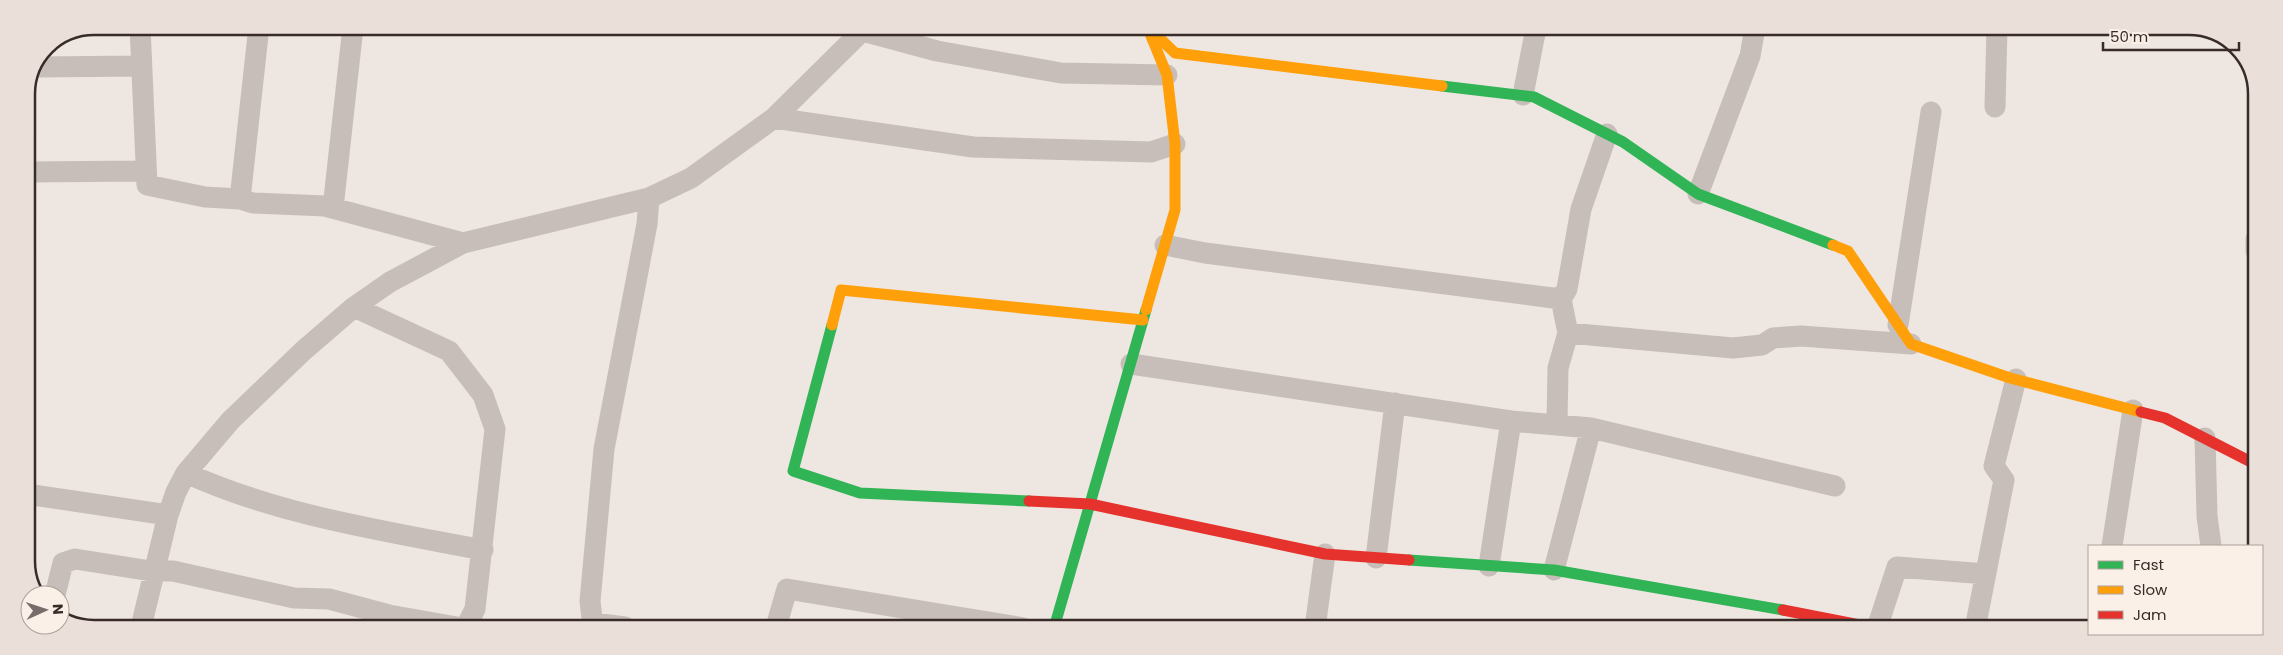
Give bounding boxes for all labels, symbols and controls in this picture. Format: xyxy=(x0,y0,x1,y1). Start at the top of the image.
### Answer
scale bar xyxy=(2103,20,2239,52)
text: 50 m xyxy=(2110,26,2148,47)
legend xyxy=(2088,545,2263,635)
text: Fast xyxy=(2133,554,2164,575)
text: Slow xyxy=(2133,579,2168,600)
north arrow xyxy=(20,585,70,635)
text: N xyxy=(48,604,68,615)
text: Jam xyxy=(2133,604,2167,625)

